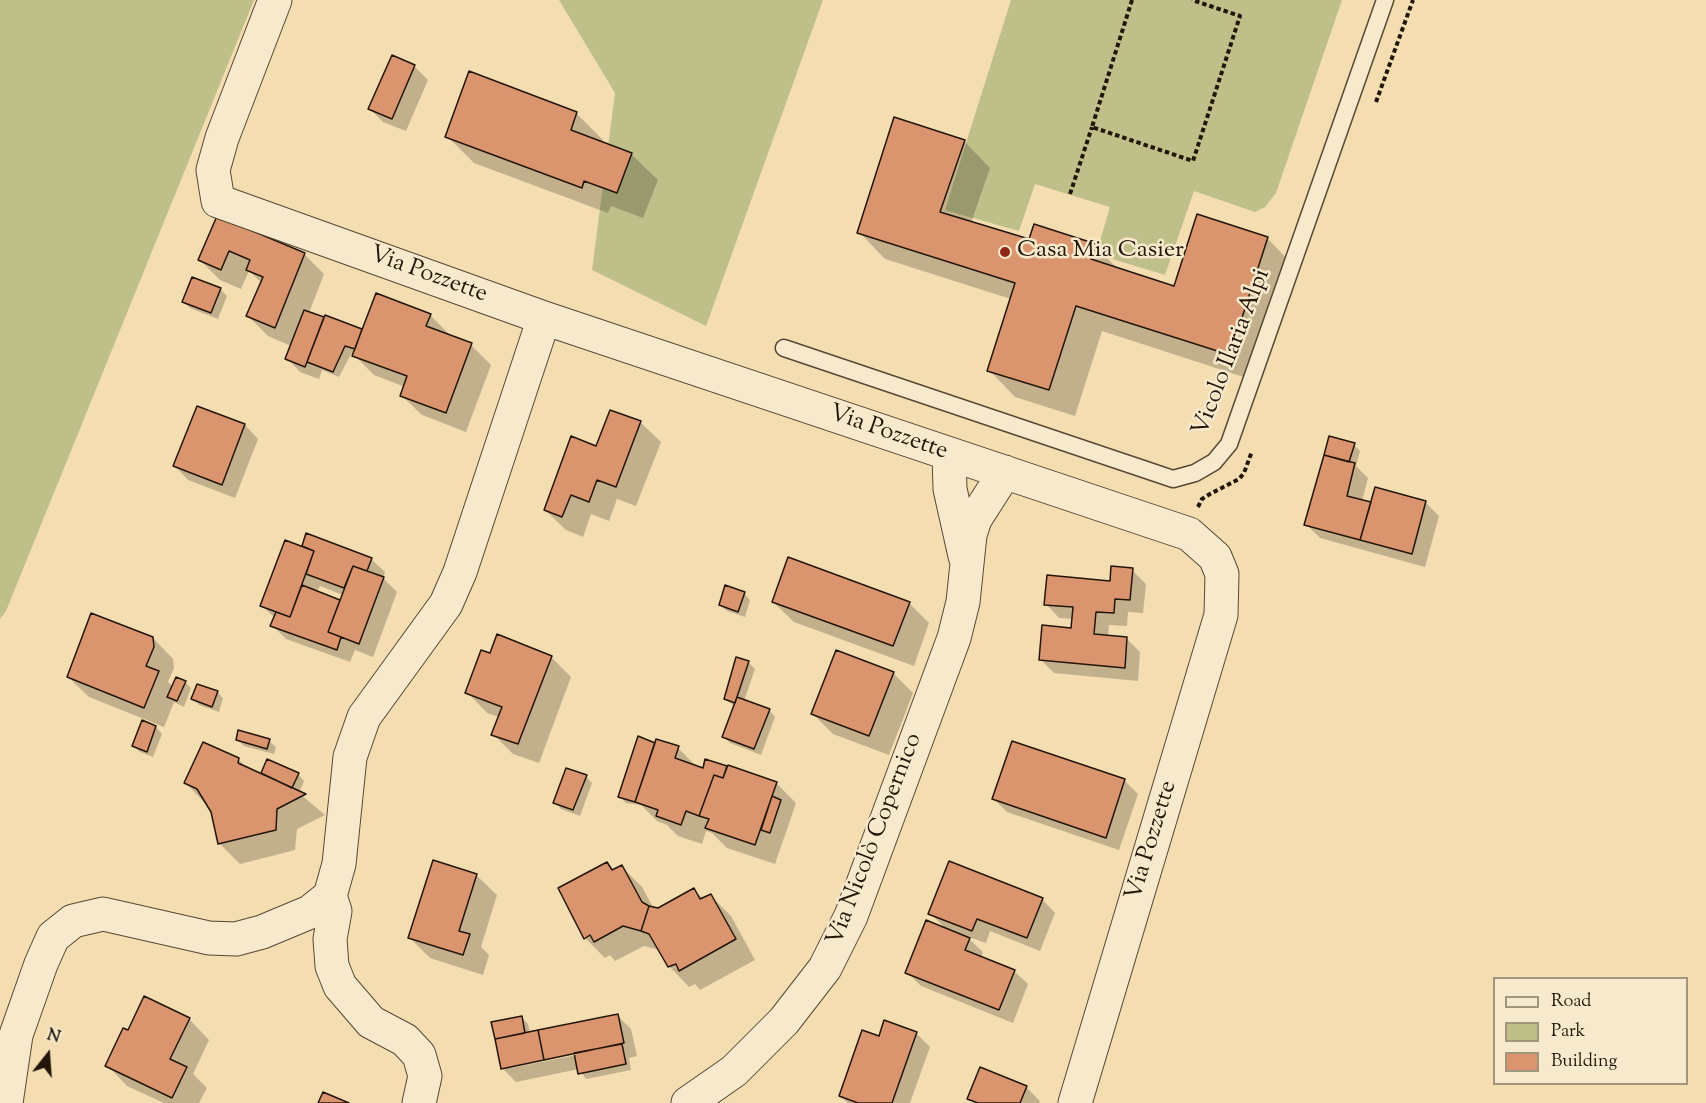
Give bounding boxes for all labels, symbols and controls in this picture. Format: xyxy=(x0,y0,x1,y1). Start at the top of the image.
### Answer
place label: Casa Mia Casier xyxy=(1017,238,1184,266)
street label: Via Pozzette xyxy=(365,241,491,311)
marker: Casa Mia Casier xyxy=(998,245,1012,259)
street label: Vicolo Ilaria Alpi xyxy=(1188,265,1278,441)
street label: Via Pozzette xyxy=(825,400,951,468)
street label: Via Nicolò Copernico xyxy=(822,730,930,950)
street label: Via Pozzette xyxy=(1121,778,1185,904)
legend xyxy=(1493,977,1688,1085)
text: Road xyxy=(1551,989,1591,1015)
text: Park xyxy=(1551,1019,1585,1045)
text: N xyxy=(44,1024,63,1050)
north arrow xyxy=(18,1025,78,1085)
text: Building xyxy=(1551,1049,1617,1075)

